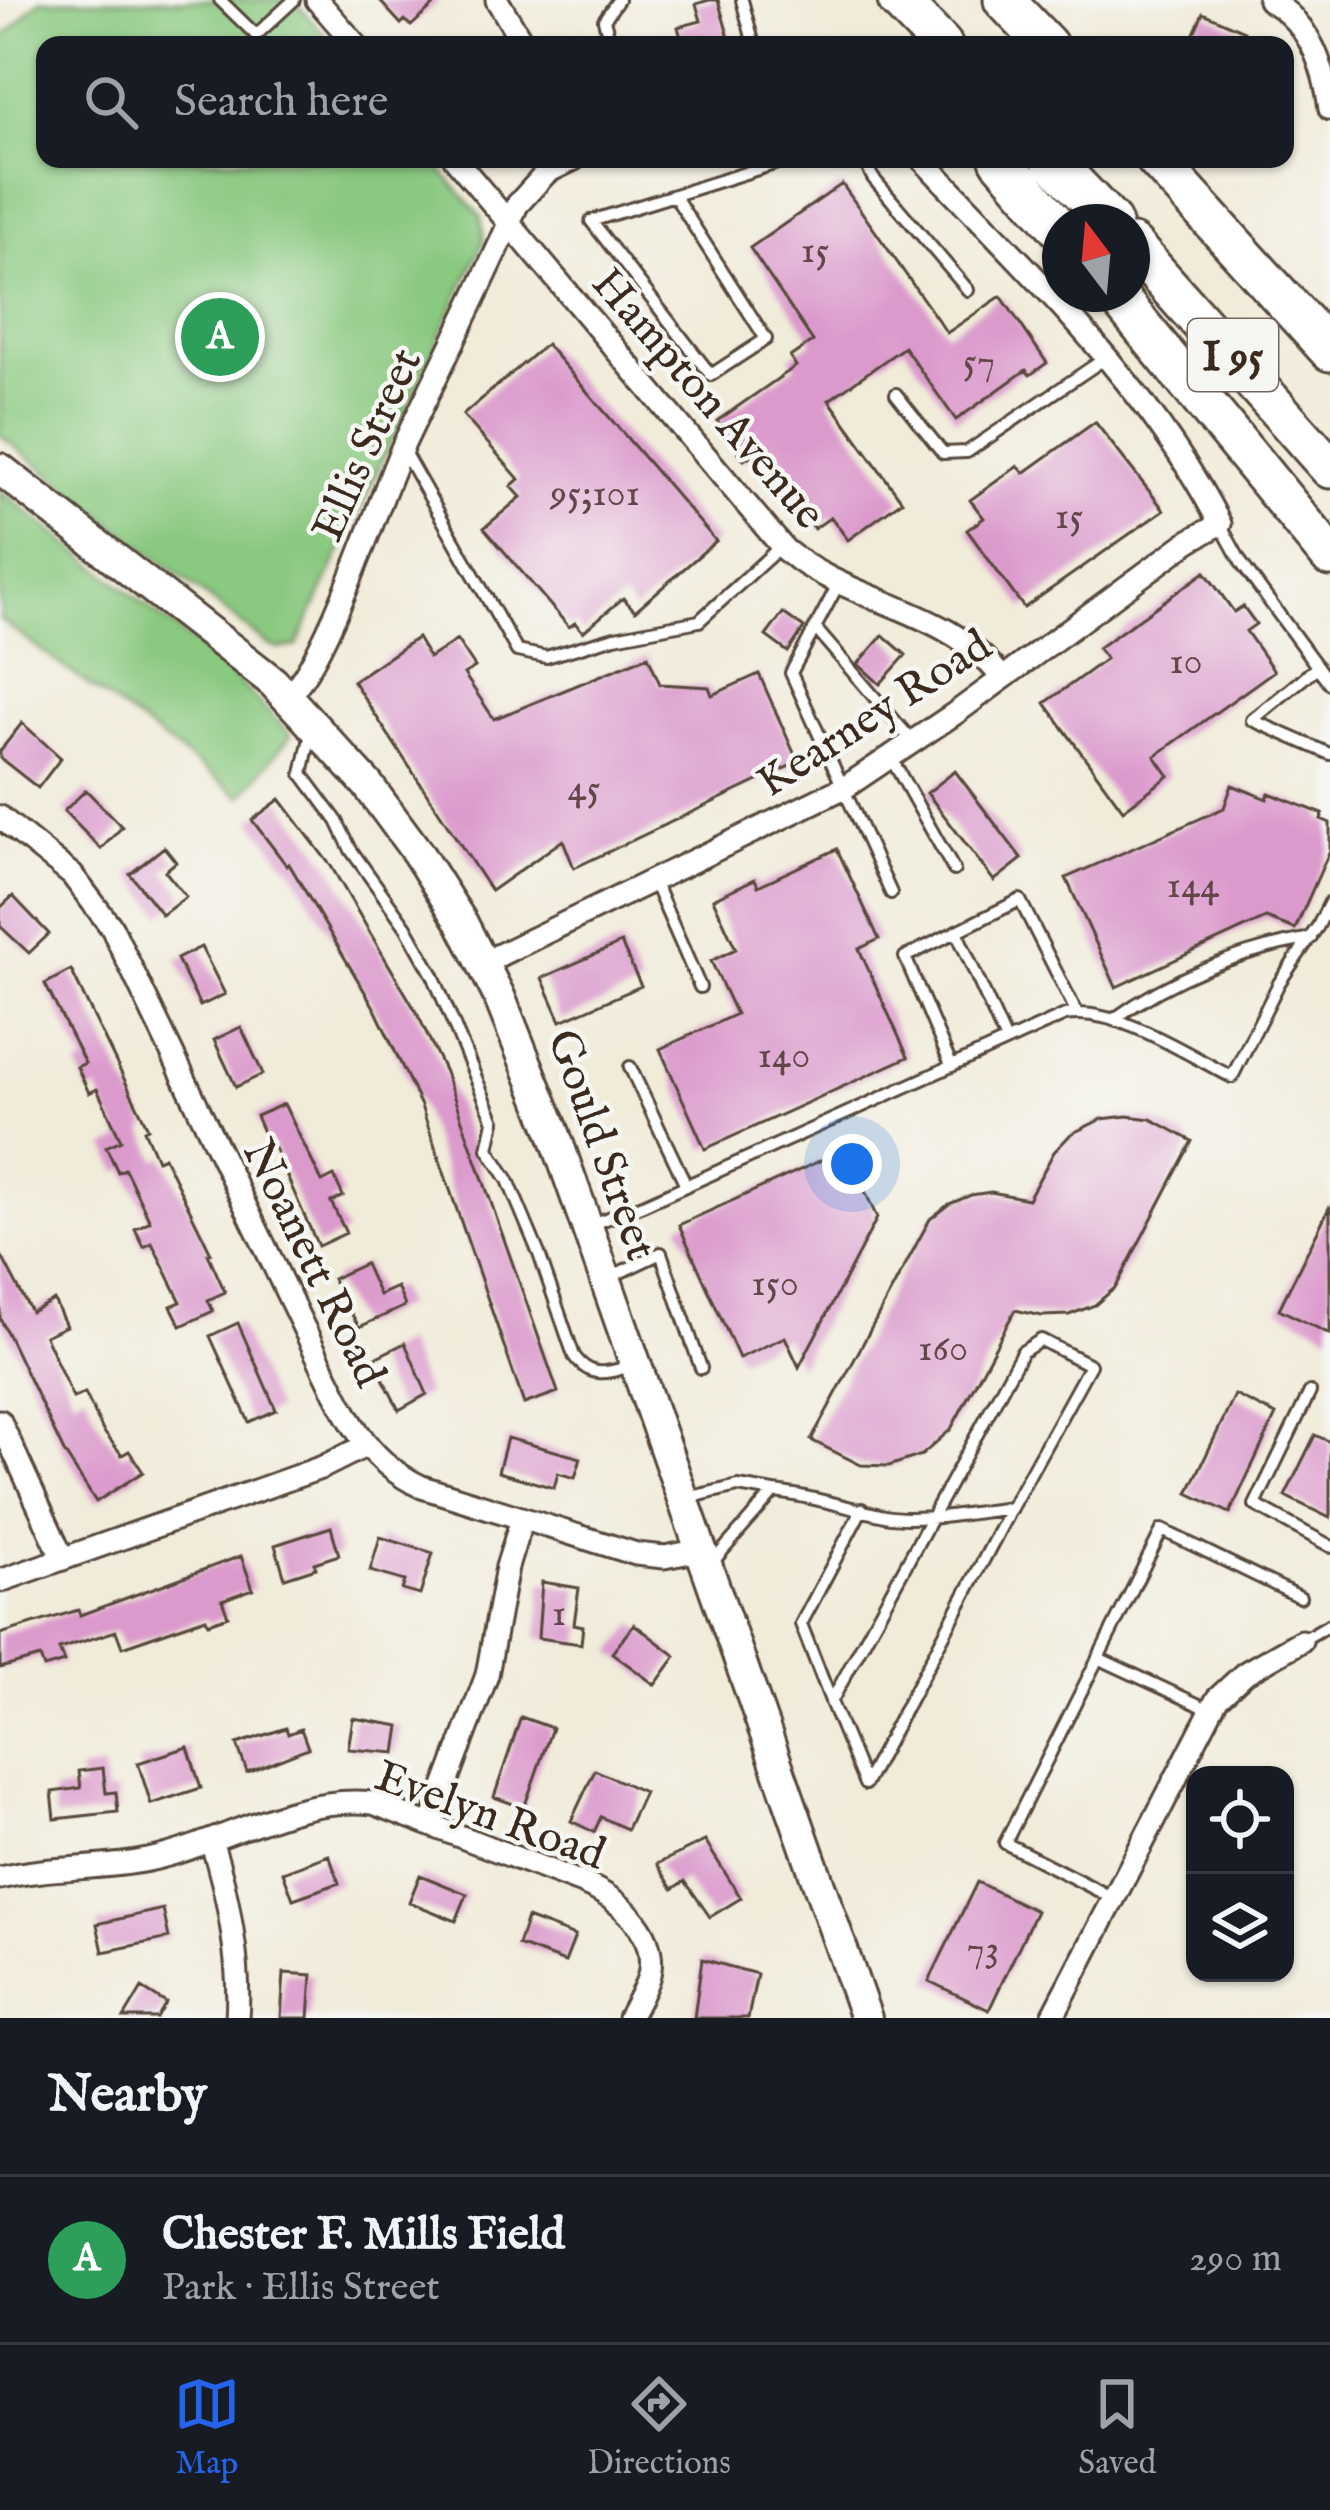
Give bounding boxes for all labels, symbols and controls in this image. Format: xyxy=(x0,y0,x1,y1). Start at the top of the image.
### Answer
search box xyxy=(36,36,1294,168)
icon: search xyxy=(78,69,144,135)
text: Search here xyxy=(174,74,388,131)
north arrow xyxy=(1042,204,1150,312)
house number: 15 xyxy=(801,227,829,276)
street label: Hampton Avenue xyxy=(578,257,836,542)
pin: A xyxy=(181,292,259,382)
road number: I 95 xyxy=(1188,319,1278,391)
house number: 57 xyxy=(963,338,995,387)
street label: Ellis Street xyxy=(300,340,436,551)
house number: 95;101 xyxy=(549,470,640,519)
house number: 15 xyxy=(1055,493,1083,542)
street label: Kearney Road xyxy=(747,618,1003,812)
house number: 10 xyxy=(1169,638,1203,687)
house number: 45 xyxy=(567,765,601,814)
house number: 144 xyxy=(1167,862,1219,911)
street label: Gould Street xyxy=(533,1022,669,1268)
house number: 140 xyxy=(758,1032,810,1081)
street label: Noanett Road xyxy=(228,1130,398,1398)
your location xyxy=(822,1134,882,1194)
house number: 150 xyxy=(751,1260,799,1309)
house number: 160 xyxy=(918,1325,968,1374)
house number: 1 xyxy=(552,1590,566,1639)
street label: Evelyn Road xyxy=(367,1748,614,1885)
map controls xyxy=(1186,1766,1294,1982)
button: locate xyxy=(1186,1766,1294,1874)
button: layers xyxy=(1186,1874,1294,1982)
house number: 73 xyxy=(967,1925,999,1974)
text: Nearby xyxy=(48,2064,207,2129)
text: Chester F. Mills Field xyxy=(162,2207,565,2264)
text: A xyxy=(74,2235,100,2284)
text: 290 m xyxy=(1189,2235,1282,2284)
text: Park · Ellis Street xyxy=(162,2264,440,2313)
tab: Map xyxy=(174,2371,240,2485)
tab: Directions xyxy=(587,2371,731,2485)
tab: Saved xyxy=(1078,2371,1156,2485)

